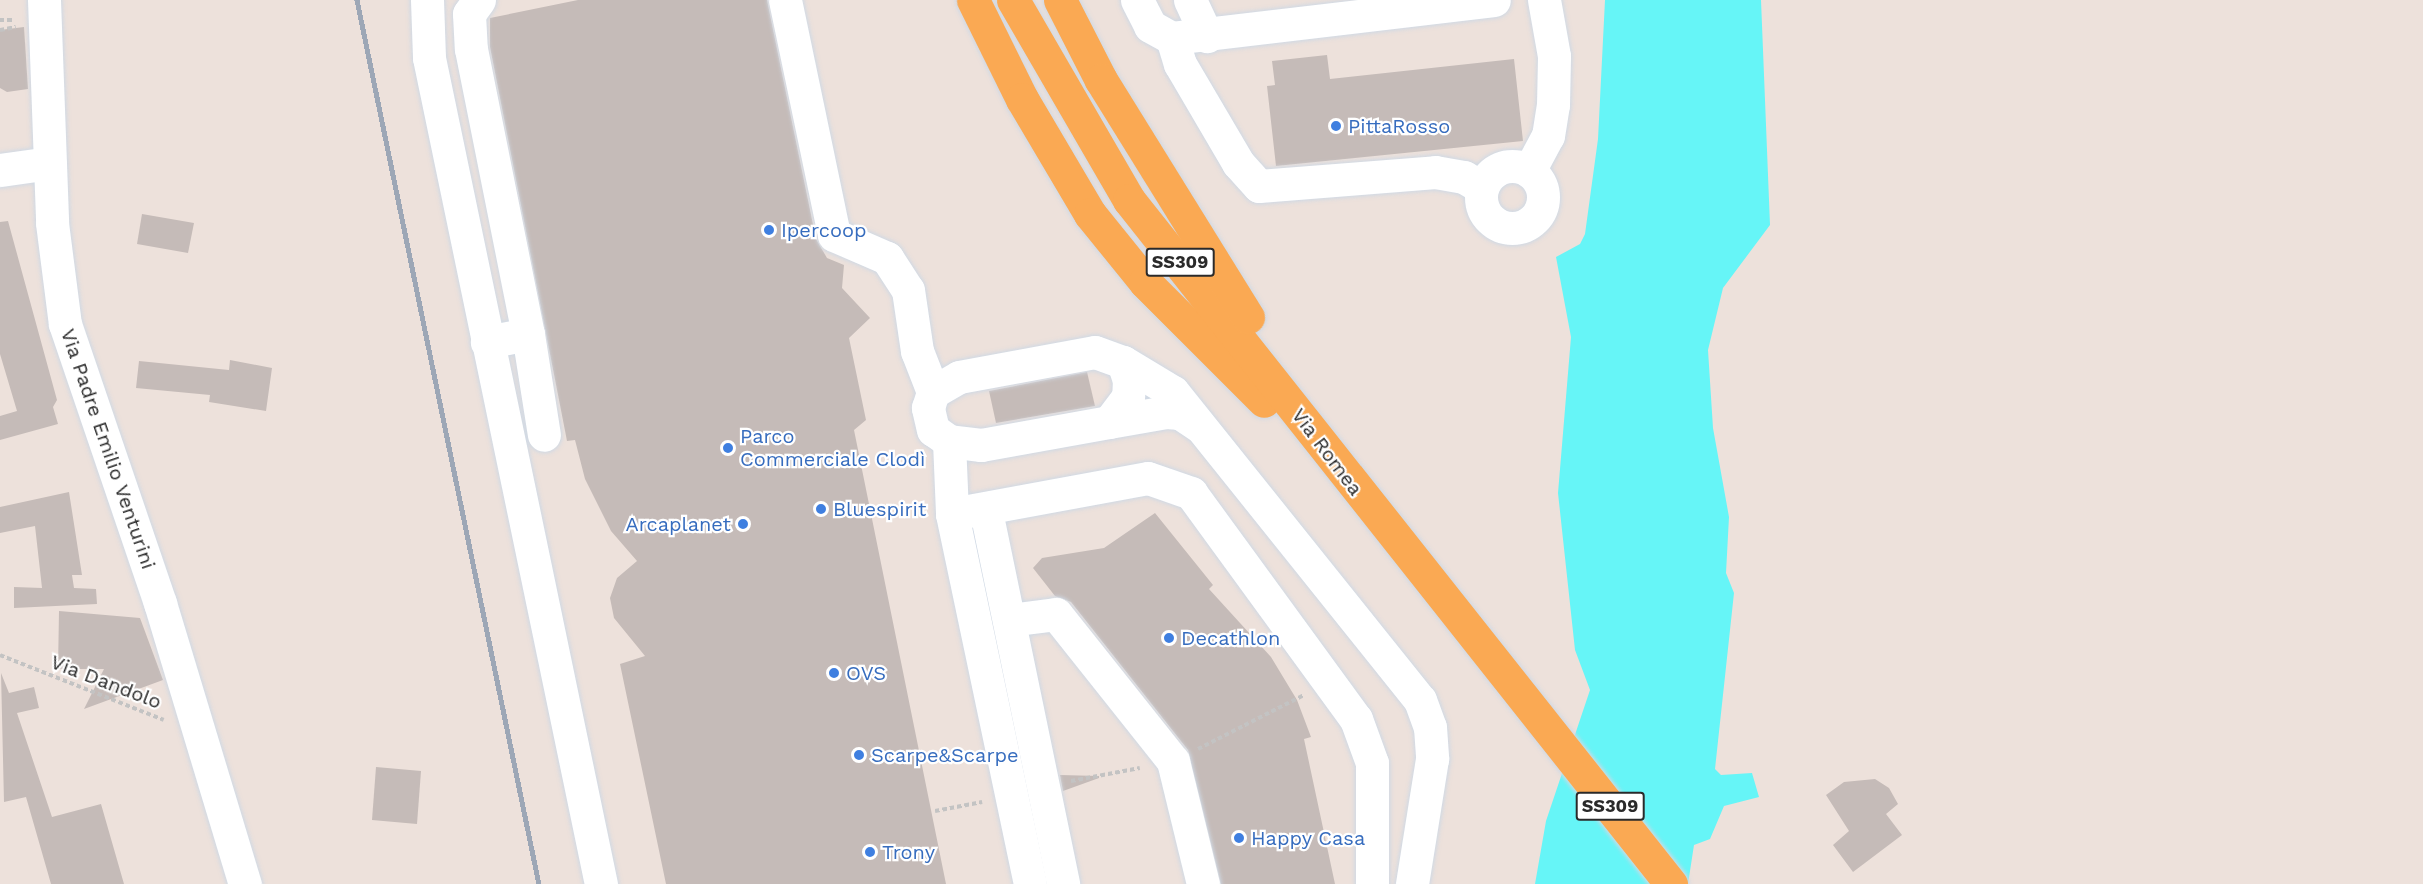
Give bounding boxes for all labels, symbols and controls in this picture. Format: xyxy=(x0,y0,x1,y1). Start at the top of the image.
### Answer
place label: PittaRosso xyxy=(1348,114,1450,138)
marker: PittaRosso xyxy=(1329,119,1343,133)
place label: Ipercoop xyxy=(781,218,866,242)
marker: Ipercoop xyxy=(762,223,776,237)
road number: SS309 xyxy=(1146,247,1214,277)
street label: Via Padre Emilio Venturini xyxy=(55,325,161,573)
street label: Via Romea xyxy=(1286,404,1368,500)
place label: Parco Commerciale Clodì xyxy=(740,424,925,471)
marker: Parco Commerciale Clodì xyxy=(721,441,735,455)
place label: Bluespirit xyxy=(833,497,926,521)
marker: Bluespirit xyxy=(814,502,828,516)
place label: Arcaplanet xyxy=(625,512,731,536)
marker: Arcaplanet xyxy=(736,517,750,531)
place label: Decathlon xyxy=(1181,626,1280,650)
marker: Decathlon xyxy=(1162,631,1176,645)
street label: Via Dandolo xyxy=(47,650,165,714)
place label: OVS xyxy=(846,661,886,685)
marker: OVS xyxy=(827,666,841,680)
place label: Scarpe&Scarpe xyxy=(871,743,1019,767)
marker: Scarpe&Scarpe xyxy=(852,748,866,762)
road number: SS309 xyxy=(1576,791,1644,821)
place label: Happy Casa xyxy=(1251,826,1366,850)
marker: Happy Casa xyxy=(1232,831,1246,845)
place label: Trony xyxy=(882,840,935,864)
marker: Trony xyxy=(863,845,877,859)

